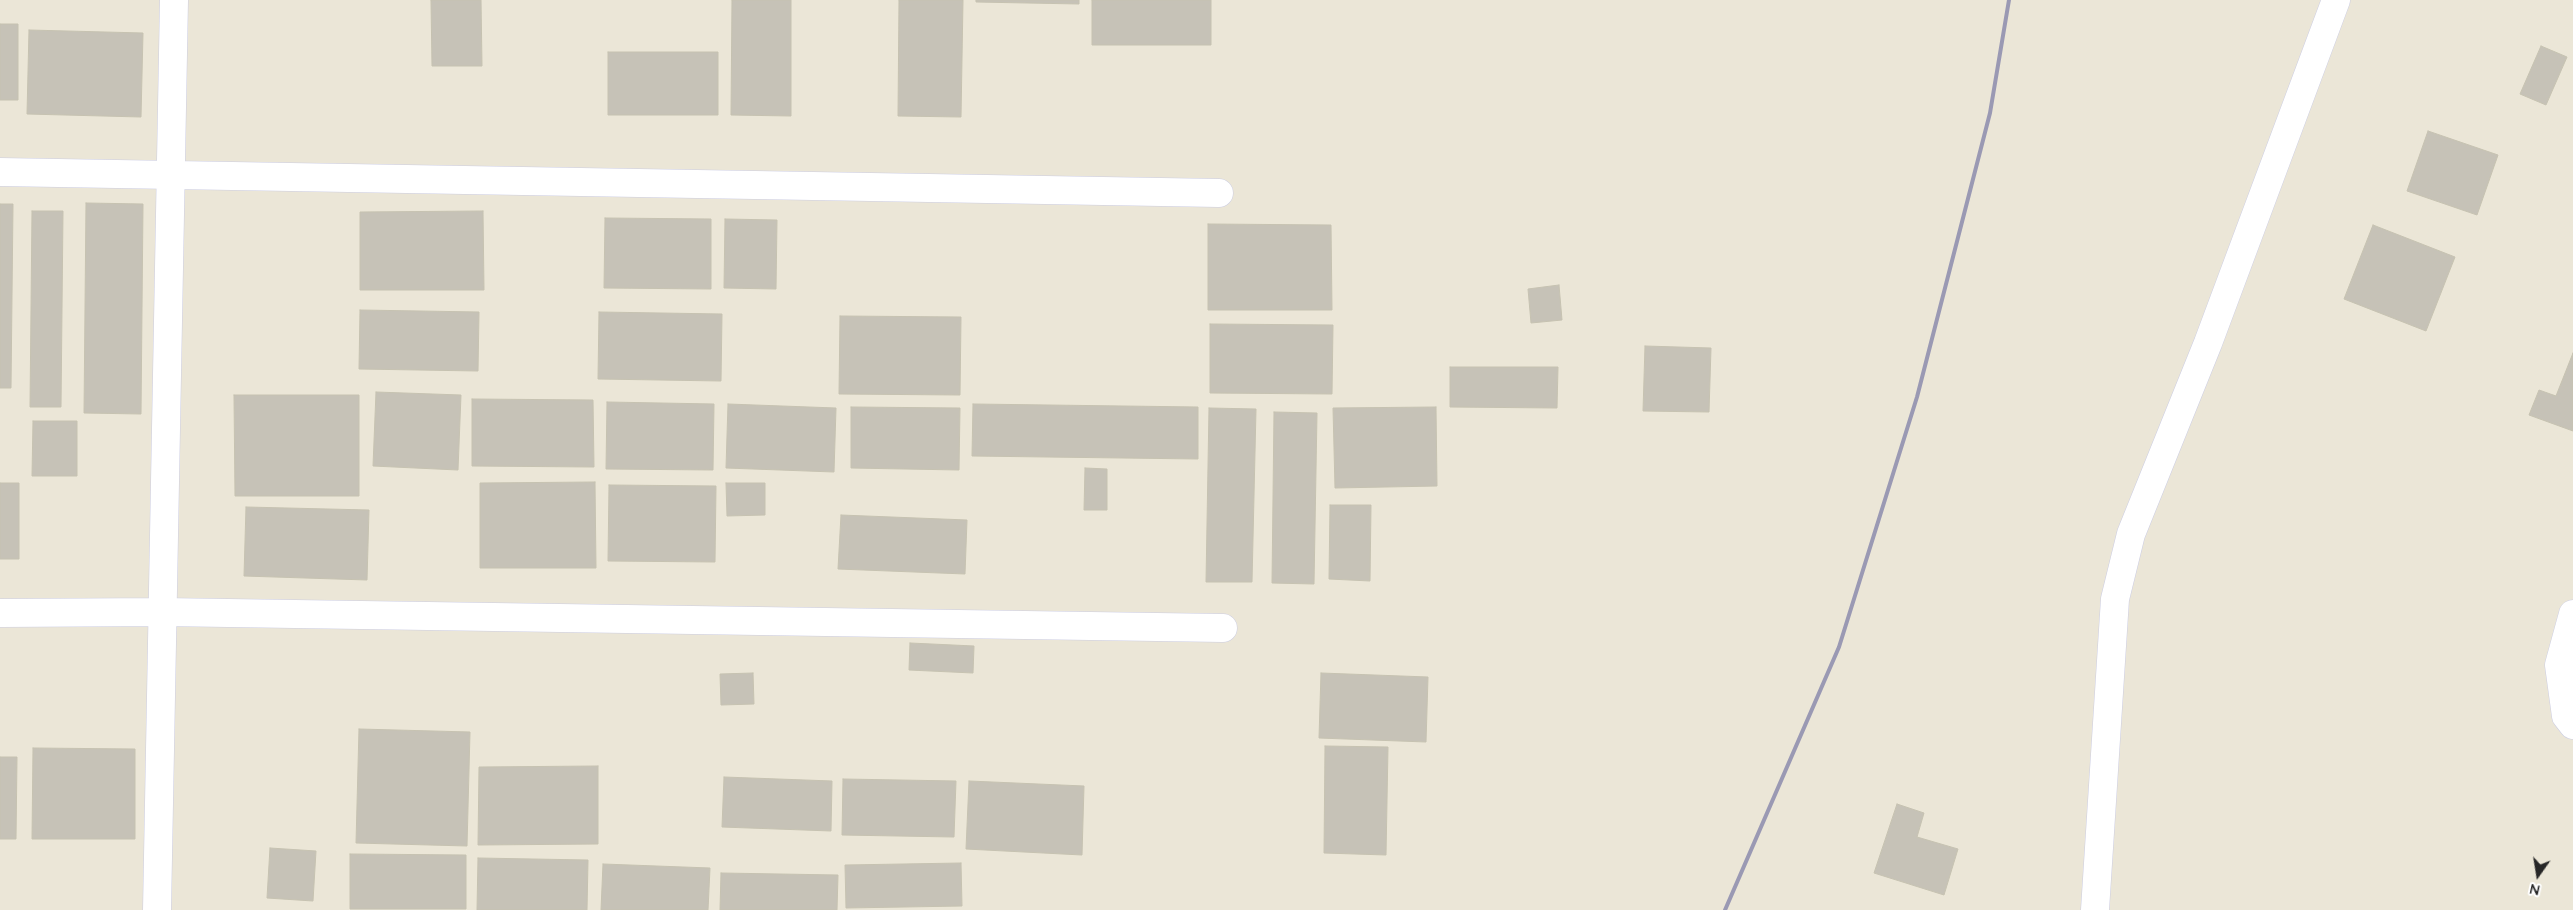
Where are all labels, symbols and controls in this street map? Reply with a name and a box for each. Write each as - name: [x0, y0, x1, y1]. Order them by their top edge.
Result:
- north arrow: [2513, 850, 2563, 900]
- text: N: [2528, 880, 2542, 900]

